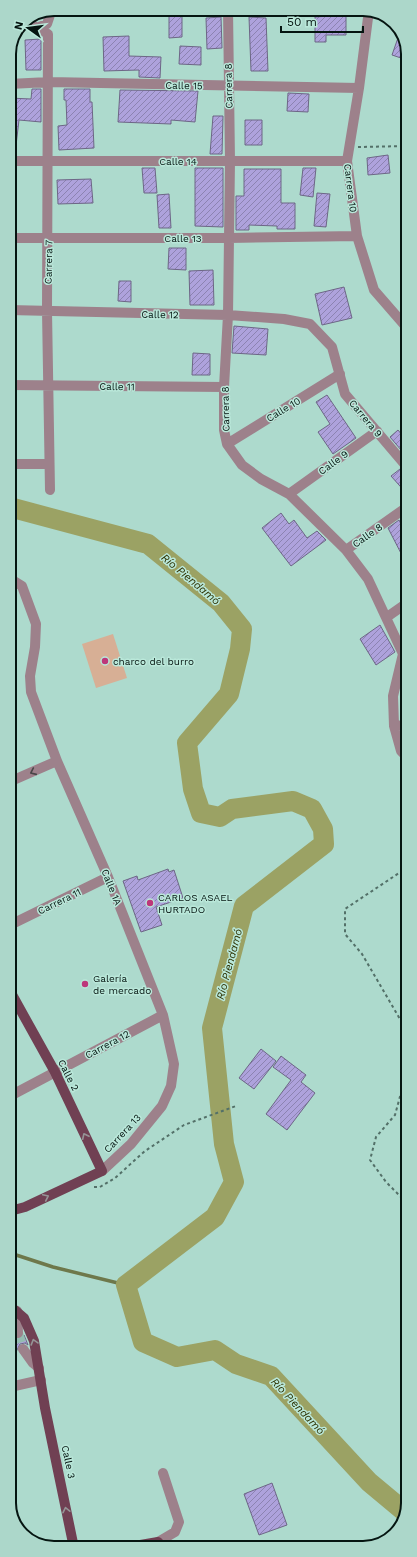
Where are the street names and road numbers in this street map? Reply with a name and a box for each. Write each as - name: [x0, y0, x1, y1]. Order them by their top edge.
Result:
- street label: Carrera 8: [223, 63, 234, 109]
- street label: Calle 15: [165, 80, 203, 91]
- street label: Calle 14: [159, 156, 197, 167]
- street label: Carrera 10: [342, 163, 359, 213]
- street label: Calle 13: [164, 233, 202, 244]
- street label: Carrera 7: [43, 239, 54, 284]
- street label: Calle 12: [141, 309, 179, 320]
- street label: Calle 11: [99, 381, 135, 392]
- street label: Carrera 8: [220, 386, 231, 432]
- street label: Calle 10: [264, 395, 302, 424]
- street label: Carrera 9: [347, 397, 384, 439]
- street label: Calle 9: [316, 448, 350, 477]
- street label: Calle 8: [350, 521, 384, 550]
- street label: Calle 1A: [99, 867, 124, 907]
- street label: Carrera 11: [36, 886, 83, 917]
- street label: Carrera 12: [83, 1028, 131, 1061]
- street label: Calle 2: [56, 1058, 81, 1093]
- street label: Carrera 13: [102, 1112, 143, 1155]
- street label: Calle 3: [60, 1445, 77, 1480]

